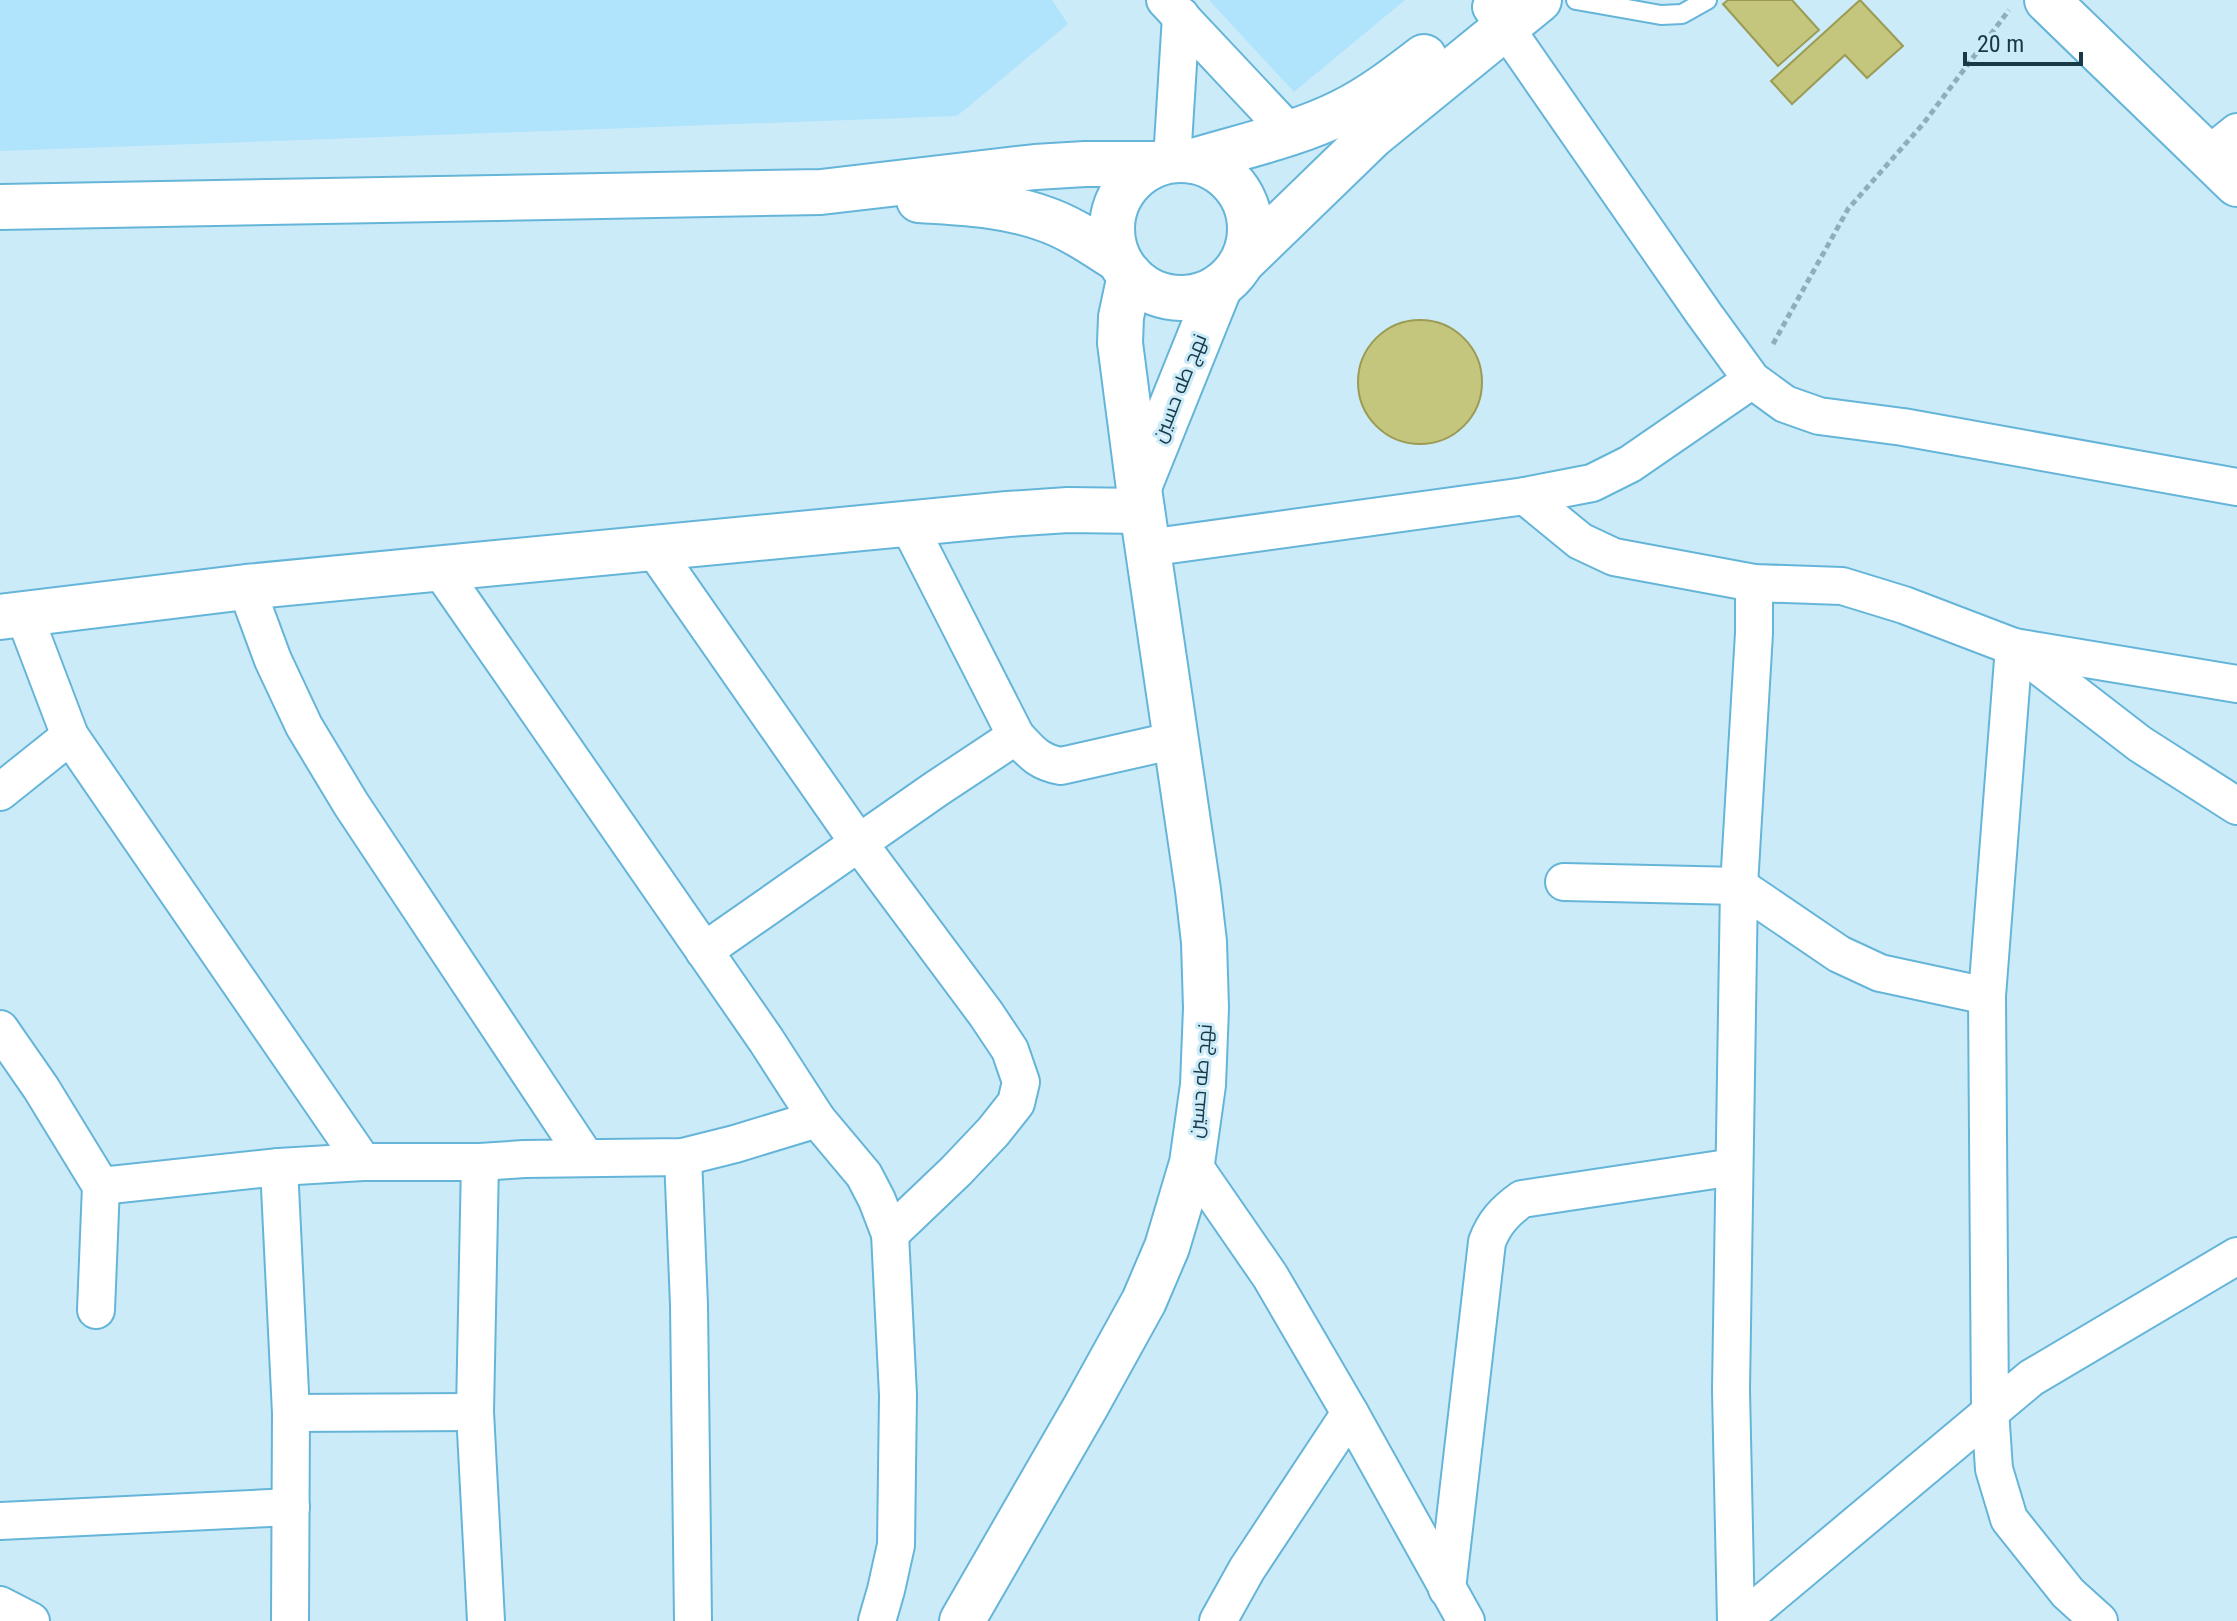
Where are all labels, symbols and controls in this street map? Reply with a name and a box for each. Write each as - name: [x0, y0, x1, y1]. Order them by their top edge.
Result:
- scale bar: [1965, 16, 2081, 66]
- text: 20 m: [1977, 30, 2024, 58]
- street label: نهج طه حسين: [1146, 330, 1213, 446]
- street label: نهج طه حسين: [1183, 1023, 1219, 1139]

